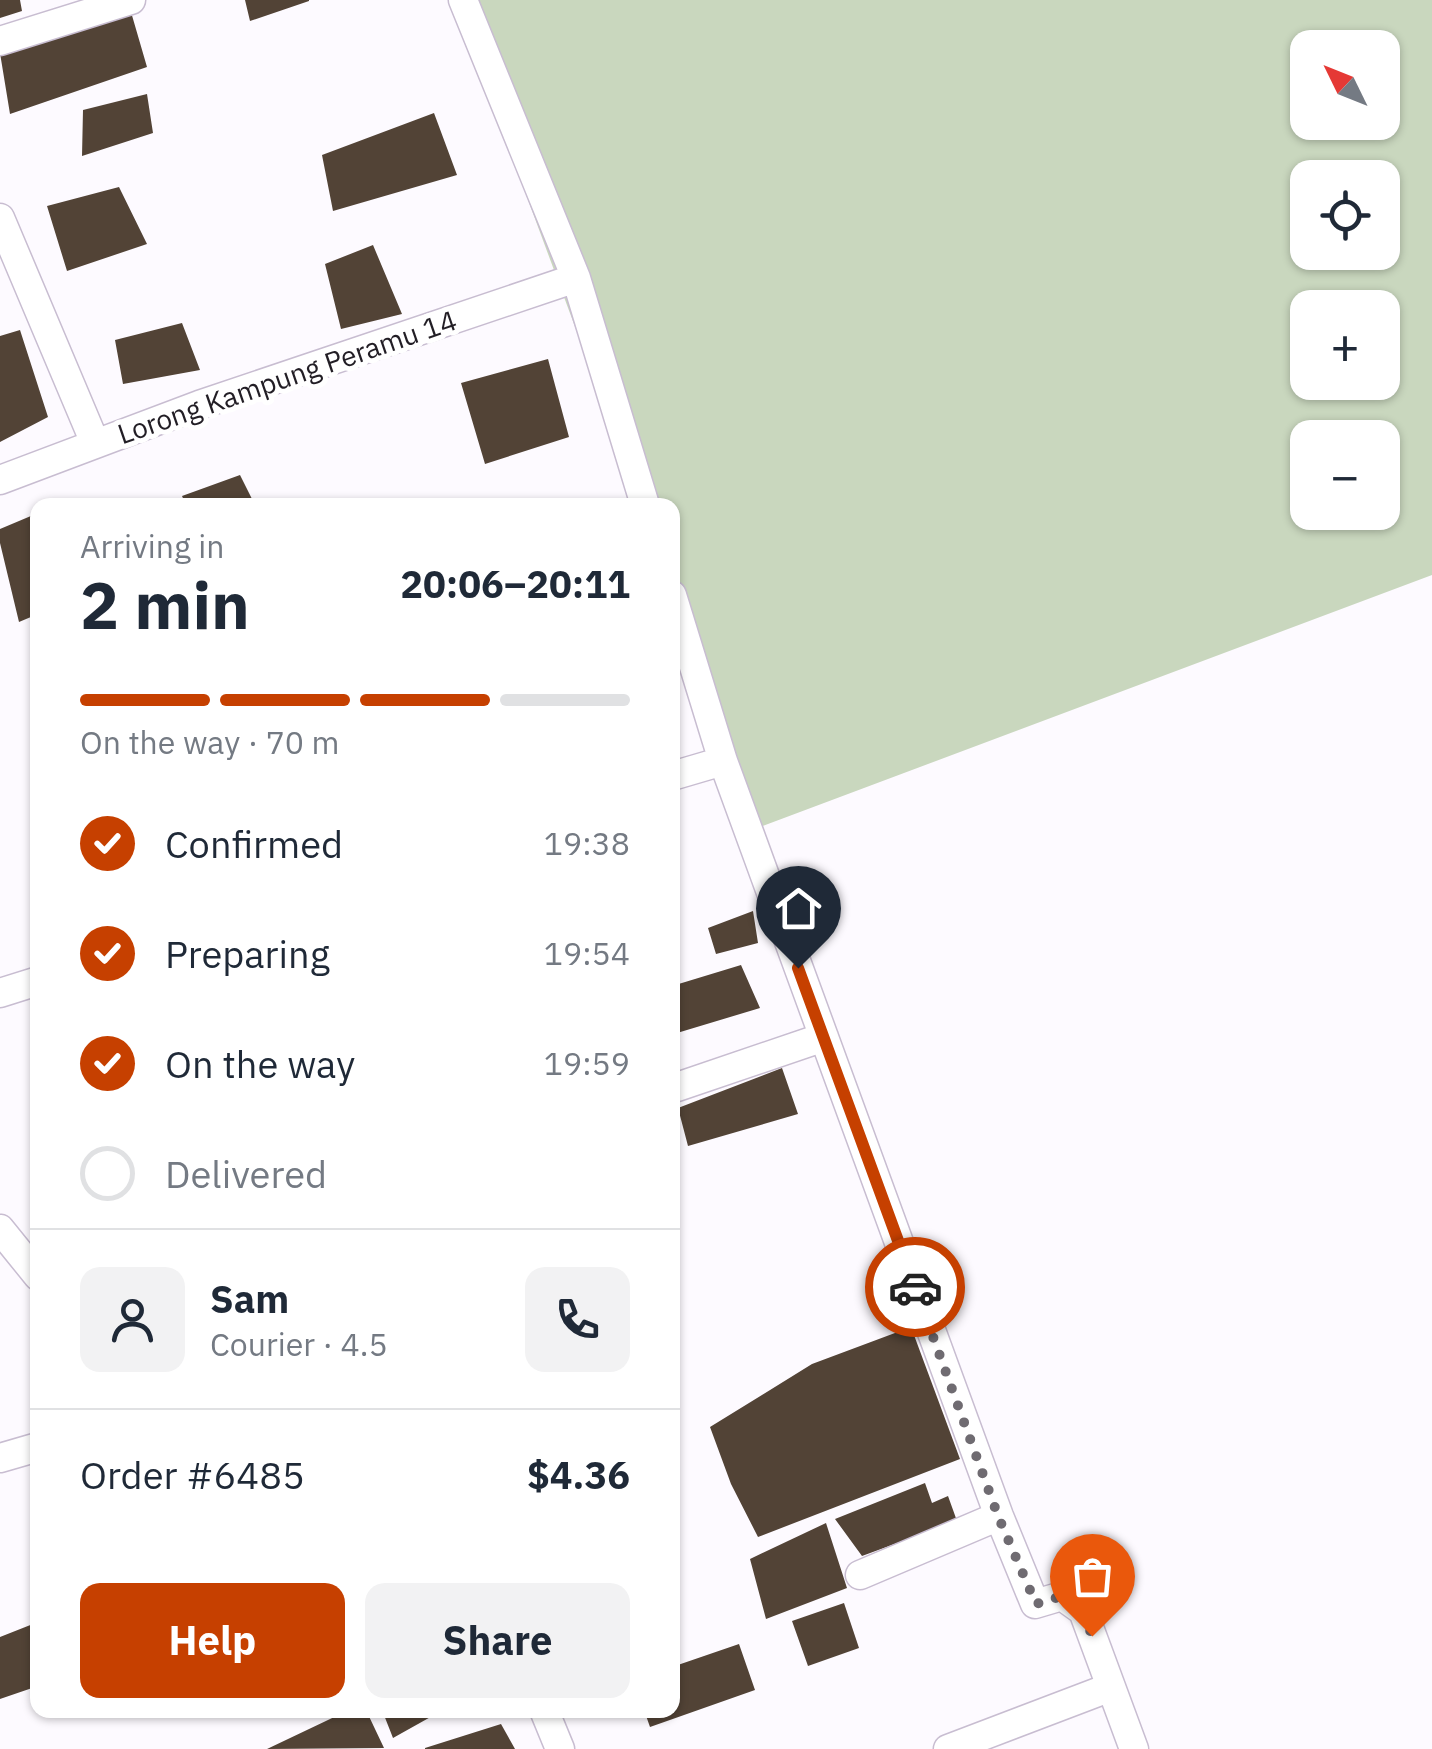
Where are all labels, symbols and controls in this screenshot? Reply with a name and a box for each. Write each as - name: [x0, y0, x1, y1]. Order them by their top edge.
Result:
- north arrow: [1290, 30, 1400, 140]
- map controls: [1290, 30, 1400, 530]
- button: locate: [1290, 160, 1400, 270]
- button: +: [1290, 290, 1400, 400]
- street label: Lorong Kampung Peramu 14: [112, 301, 461, 452]
- button: −: [1290, 420, 1400, 530]
- text: Arriving in: [80, 525, 225, 567]
- text: 20:06–20:11: [400, 559, 630, 608]
- text: 2 min: [80, 562, 250, 647]
- text: On the way · 70 m: [80, 721, 340, 763]
- icon: check: [80, 816, 135, 871]
- text: Confirmed: [165, 819, 343, 868]
- text: 19:38: [544, 822, 630, 864]
- pin: [756, 866, 841, 969]
- icon: home: [771, 881, 826, 936]
- icon: check: [80, 926, 135, 981]
- text: Preparing: [165, 929, 330, 978]
- text: 19:54: [544, 932, 630, 974]
- icon: check: [80, 1036, 135, 1091]
- text: On the way: [165, 1039, 355, 1088]
- text: 19:59: [544, 1042, 630, 1084]
- text: Delivered: [165, 1149, 327, 1198]
- courier: [865, 1237, 965, 1337]
- icon: car: [888, 1260, 943, 1315]
- button: person: [80, 1267, 185, 1372]
- button: phone: [525, 1267, 630, 1372]
- text: Sam: [210, 1274, 289, 1323]
- text: Courier · 4.5: [210, 1323, 388, 1365]
- text: Order #6485: [80, 1450, 305, 1499]
- text: $4.36: [527, 1450, 630, 1499]
- pin: [1050, 1534, 1135, 1637]
- icon: bag: [1065, 1549, 1120, 1604]
- button: Help: [80, 1583, 345, 1698]
- button: Share: [365, 1583, 630, 1698]

